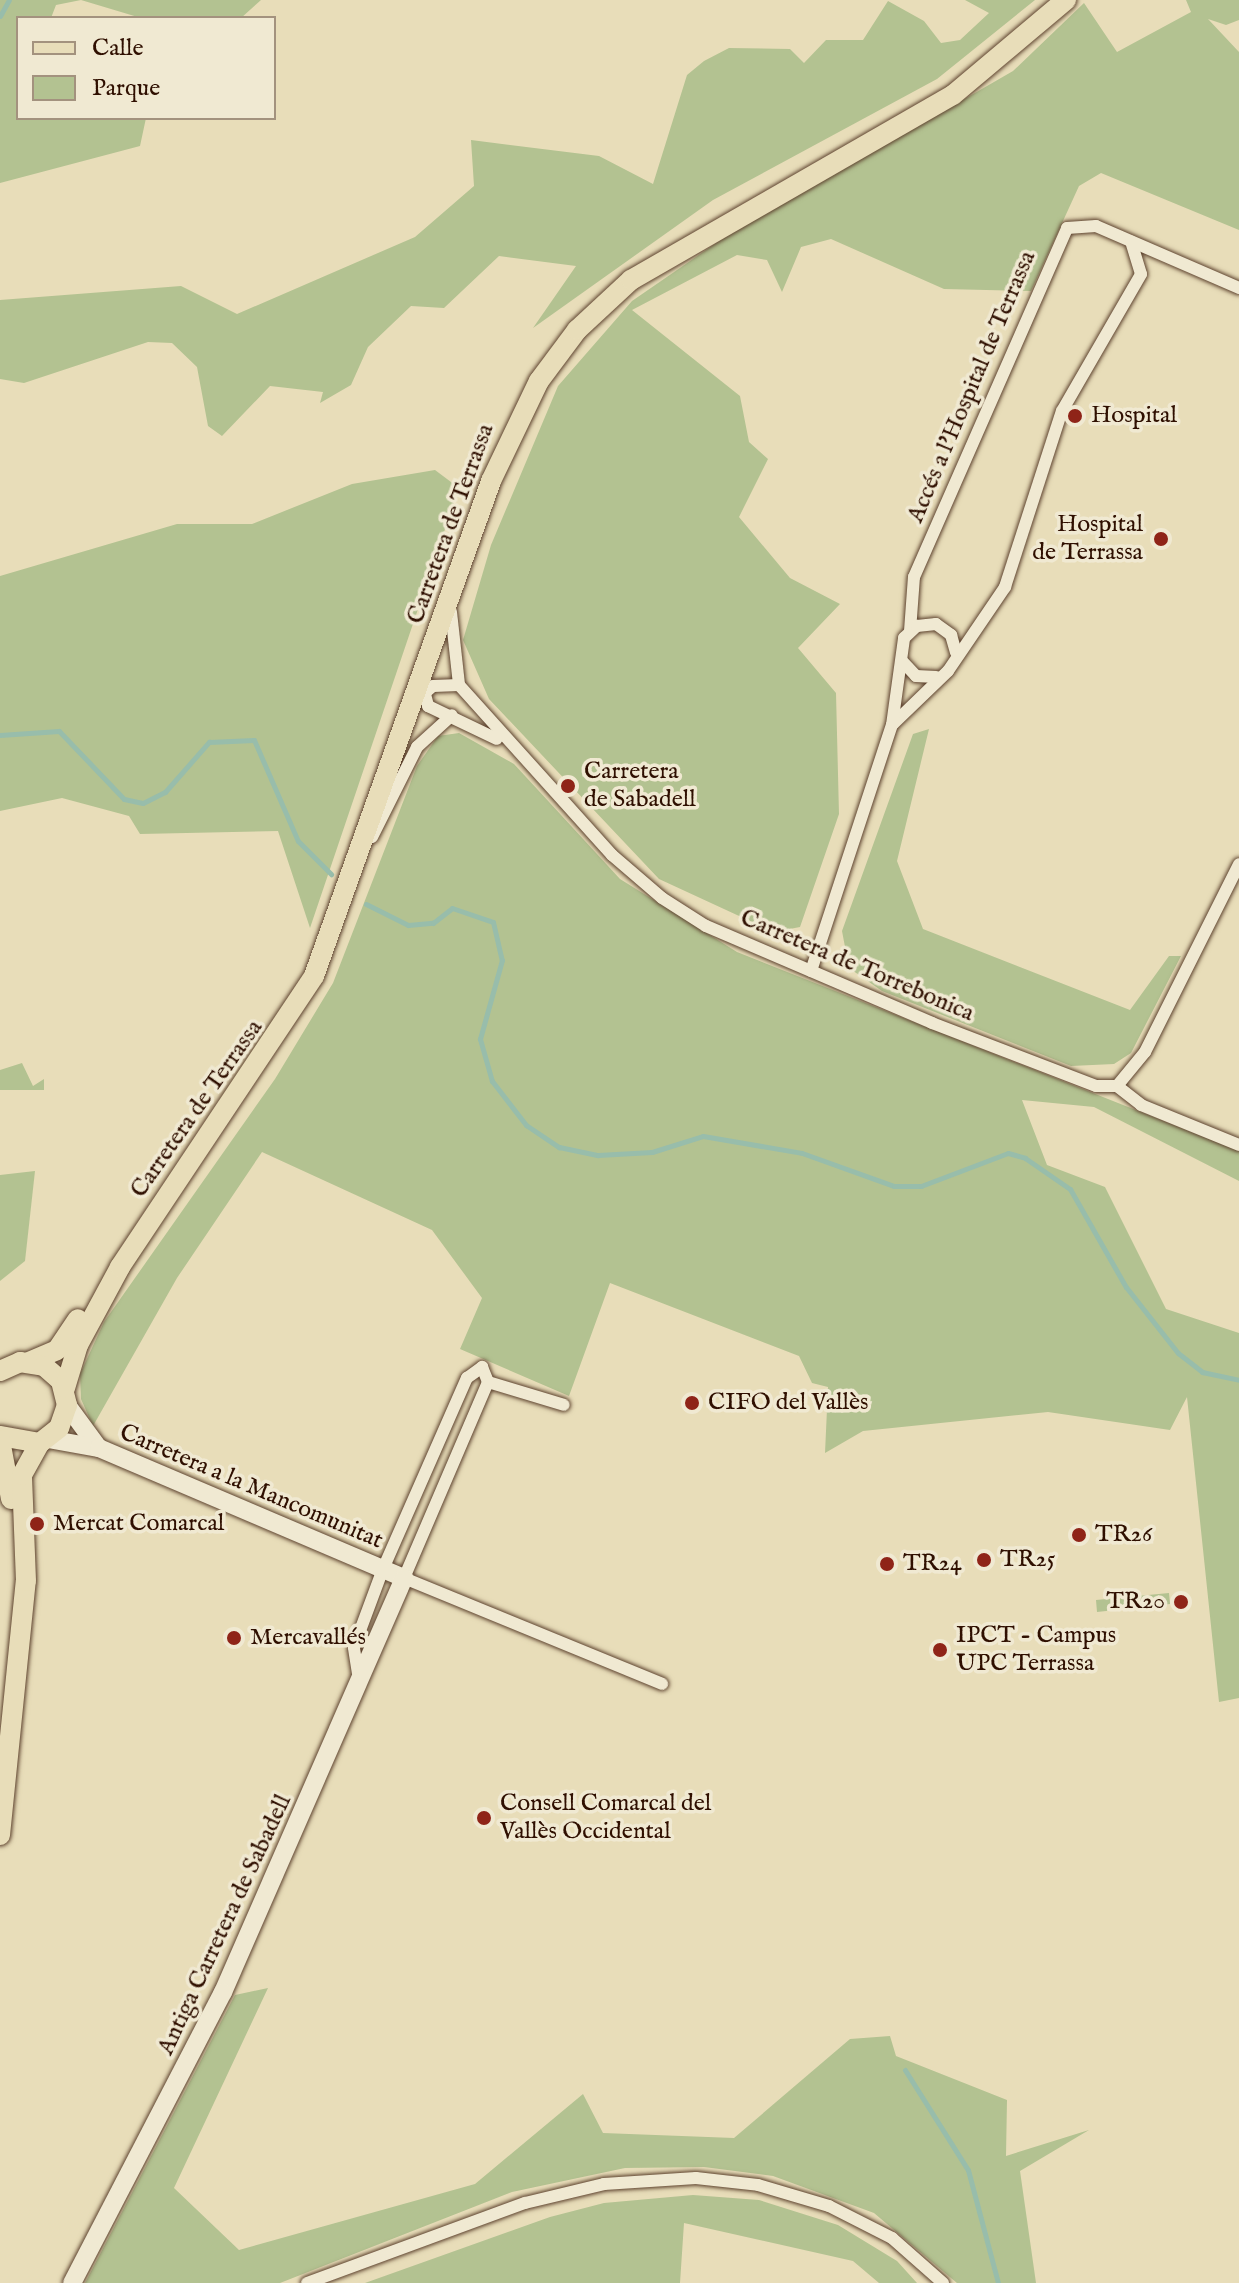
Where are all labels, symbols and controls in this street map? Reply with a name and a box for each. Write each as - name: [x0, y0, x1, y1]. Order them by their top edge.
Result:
- legend: [16, 16, 276, 120]
- text: Calle: [92, 33, 144, 64]
- text: Parque: [92, 73, 160, 104]
- street label: Accés a l'Hospital de Terrassa: [902, 247, 1042, 527]
- place label: Hospital: [1091, 402, 1177, 430]
- marker: Hospital: [1066, 407, 1084, 425]
- street label: Carretera de Terrassa: [401, 420, 501, 628]
- place label: Hospital de Terrassa: [1032, 511, 1143, 567]
- marker: Hospital de Terrassa: [1150, 528, 1172, 550]
- place label: Carretera de Sabadell: [584, 758, 696, 814]
- marker: Carretera de Sabadell: [559, 777, 577, 795]
- street label: Carretera de Torrebonica: [736, 904, 978, 1028]
- street label: Carretera de Terrassa: [125, 1015, 269, 1203]
- place label: CIFO del Vallès: [708, 1389, 868, 1417]
- marker: CIFO del Vallès: [683, 1394, 701, 1412]
- street label: Carretera a la Mancomunitat: [115, 1418, 387, 1556]
- place label: Mercat Comarcal: [53, 1510, 224, 1538]
- marker: Mercat Comarcal: [28, 1515, 46, 1533]
- place label: TR26: [1095, 1521, 1152, 1549]
- marker: TR26: [1070, 1526, 1088, 1544]
- place label: TR25: [1000, 1546, 1056, 1574]
- place label: TR24: [903, 1550, 962, 1578]
- marker: TR25: [975, 1551, 993, 1569]
- marker: TR24: [878, 1555, 896, 1573]
- place label: TR20: [1106, 1588, 1165, 1616]
- marker: TR20: [1172, 1593, 1190, 1611]
- place label: IPCT - Campus UPC Terrassa: [956, 1622, 1116, 1678]
- place label: Mercavallés: [250, 1624, 366, 1652]
- marker: Mercavallés: [225, 1629, 243, 1647]
- marker: IPCT - Campus UPC Terrassa: [931, 1641, 949, 1659]
- street label: Antiga Carretera de Sabadell: [152, 1790, 298, 2060]
- place label: Consell Comarcal del Vallès Occidental: [500, 1790, 711, 1846]
- marker: Consell Comarcal del Vallès Occidental: [475, 1809, 493, 1827]

